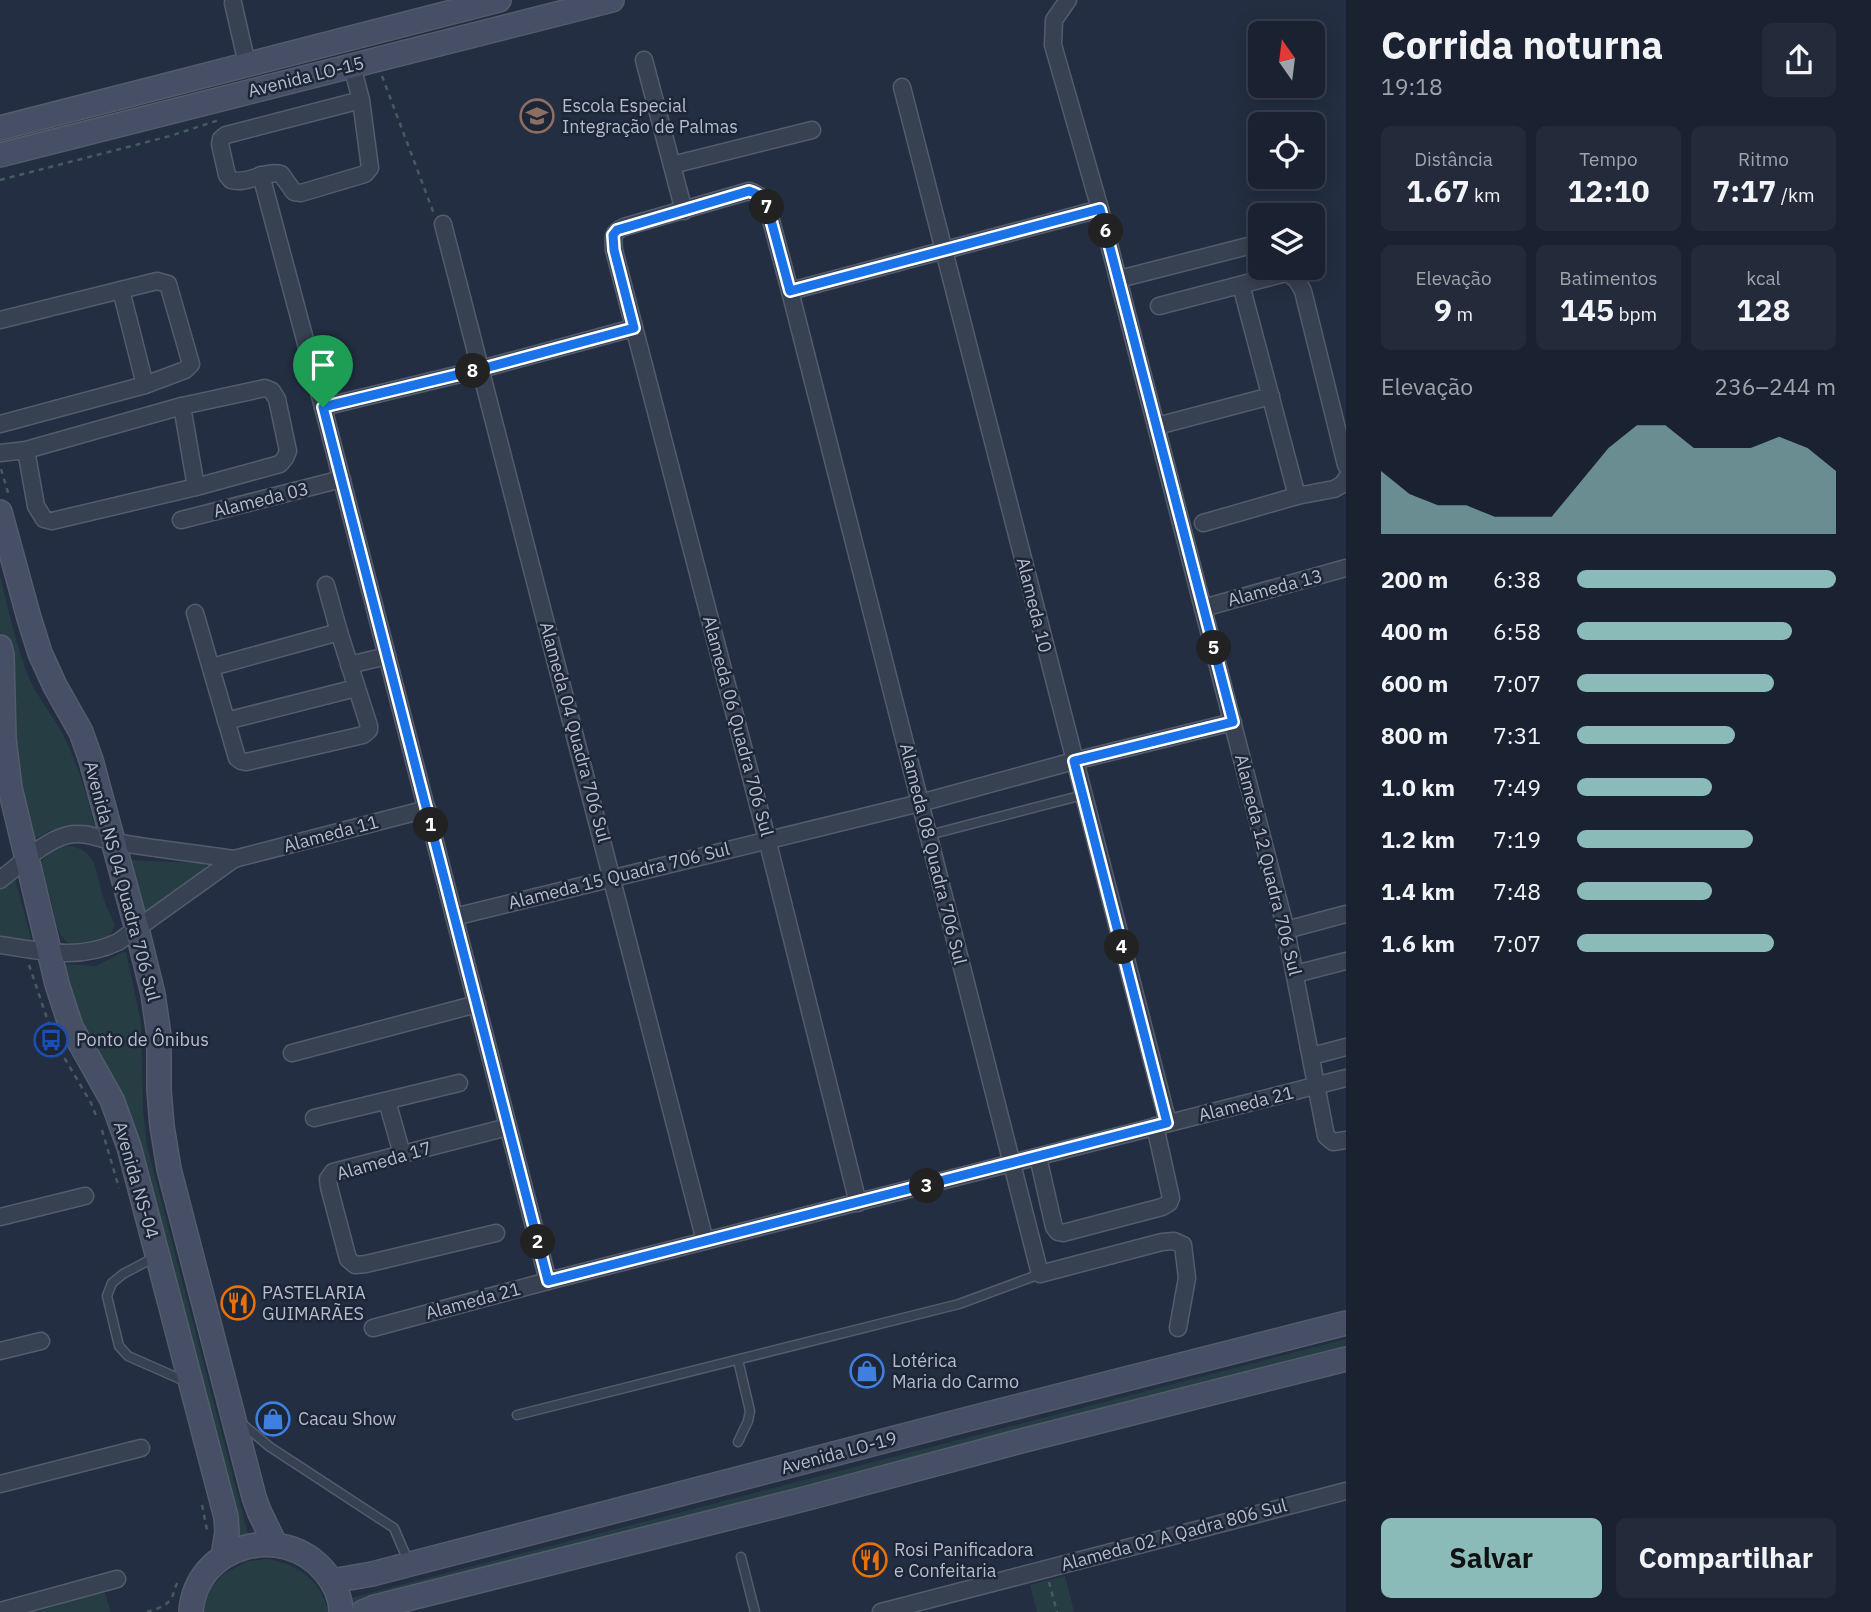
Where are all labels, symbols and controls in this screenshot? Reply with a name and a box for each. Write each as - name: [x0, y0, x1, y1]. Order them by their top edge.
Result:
- text: Corrida noturna: [1381, 20, 1663, 69]
- north arrow: [1248, 21, 1325, 98]
- map controls: [1248, 21, 1325, 280]
- button: share: [1762, 23, 1836, 97]
- street label: Avenida LO-15: [245, 51, 366, 102]
- text: 19:18: [1381, 71, 1443, 101]
- place label: Escola Especial Integração de Palmas: [562, 94, 738, 138]
- school or university icon: Escola Especial Integração de Palmas: [518, 97, 556, 135]
- button: locate: [1248, 112, 1325, 189]
- text: Distância: [1414, 147, 1493, 171]
- text: Tempo: [1579, 147, 1638, 171]
- text: Ritmo: [1738, 147, 1789, 171]
- text: 1.67: [1406, 171, 1470, 210]
- text: 12:10: [1568, 171, 1649, 210]
- text: 7:17: [1712, 171, 1776, 210]
- text: km: [1470, 183, 1501, 207]
- text: /km: [1776, 183, 1815, 207]
- pin: 7: [750, 190, 784, 224]
- text: 7: [761, 194, 772, 218]
- button: layers: [1248, 203, 1325, 280]
- pin: 6: [1088, 214, 1124, 248]
- text: 6: [1100, 218, 1111, 242]
- text: Elevação: [1415, 266, 1492, 290]
- text: Batimentos: [1559, 266, 1658, 290]
- text: kcal: [1746, 266, 1781, 290]
- text: 9: [1434, 290, 1452, 329]
- text: 145: [1560, 290, 1614, 329]
- text: 128: [1737, 290, 1791, 329]
- text: m: [1452, 302, 1473, 326]
- text: bpm: [1614, 302, 1657, 326]
- pin: [293, 335, 353, 407]
- icon: arrive: [304, 346, 342, 384]
- pin: 8: [456, 354, 490, 388]
- text: 8: [467, 358, 478, 382]
- text: Elevação: [1381, 371, 1473, 401]
- text: 236–244 m: [1714, 371, 1836, 401]
- street label: Alameda 03: [211, 477, 311, 522]
- street label: Alameda 10: [1012, 555, 1057, 655]
- street label: Alameda 13: [1225, 564, 1325, 611]
- text: 200 m: [1381, 564, 1448, 594]
- text: 6:38: [1493, 564, 1541, 594]
- street label: Alameda 06 Quadra 706 Sul: [698, 613, 779, 839]
- text: 400 m: [1381, 616, 1448, 646]
- text: 6:58: [1493, 616, 1541, 646]
- street label: Alameda 04 Quadra 706 Sul: [535, 619, 616, 845]
- pin: 5: [1196, 630, 1232, 666]
- text: 5: [1208, 635, 1219, 659]
- text: 600 m: [1381, 668, 1448, 698]
- text: 7:07: [1493, 668, 1541, 698]
- text: 800 m: [1381, 720, 1448, 750]
- text: 7:31: [1493, 720, 1541, 750]
- street label: Alameda 08 Quadra 706 Sul: [895, 741, 972, 967]
- street label: Alameda 12 Quadra 706 Sul: [1230, 752, 1307, 978]
- street label: Avenida NS 04 Quadra 706 Sul: [79, 758, 166, 1004]
- text: 1.0 km: [1381, 772, 1455, 802]
- text: 7:49: [1493, 772, 1541, 802]
- pin: 1: [414, 808, 448, 842]
- street label: Alameda 11: [281, 810, 381, 857]
- text: 1: [425, 812, 436, 836]
- text: 1.2 km: [1381, 824, 1455, 854]
- text: 7:19: [1493, 824, 1541, 854]
- street label: Alameda 15 Quadra 706 Sul: [506, 837, 732, 914]
- text: 1.4 km: [1381, 876, 1455, 906]
- text: 7:48: [1493, 876, 1541, 906]
- text: 1.6 km: [1381, 928, 1455, 958]
- text: 7:07: [1493, 928, 1541, 958]
- pin: 4: [1104, 930, 1140, 964]
- text: 4: [1116, 934, 1127, 958]
- bus stop icon: Ponto de Ônibus: [32, 1021, 70, 1059]
- place label: Ponto de Ônibus: [76, 1028, 209, 1051]
- street label: Alameda 21: [1196, 1081, 1296, 1126]
- street label: Avenida NS-04: [109, 1119, 164, 1241]
- street label: Alameda 17: [334, 1136, 434, 1185]
- pin: 3: [909, 1168, 944, 1204]
- text: 3: [921, 1173, 932, 1197]
- pin: 2: [520, 1224, 556, 1260]
- text: 2: [532, 1229, 543, 1253]
- street label: Alameda 21: [423, 1277, 523, 1324]
- place label: PASTELARIA GUIMARÃES: [262, 1281, 366, 1325]
- restaurant icon: PASTELARIA GUIMARÃES: [219, 1284, 257, 1322]
- place label: Lotérica Maria do Carmo: [892, 1349, 1019, 1393]
- shop icon: Lotérica Maria do Carmo: [848, 1352, 886, 1390]
- shop icon: Cacau Show: [254, 1400, 292, 1438]
- place label: Cacau Show: [298, 1407, 397, 1430]
- street label: Avenida LO-19: [778, 1426, 899, 1479]
- street label: Alameda 02 A Qadra 806 Sul: [1058, 1493, 1289, 1576]
- button: Salvar: [1381, 1518, 1602, 1598]
- button: Compartilhar: [1616, 1518, 1836, 1598]
- place label: Rosi Panificadora e Confeitaria: [894, 1538, 1034, 1582]
- restaurant icon: Rosi Panificadora e Confeitaria: [851, 1541, 889, 1579]

